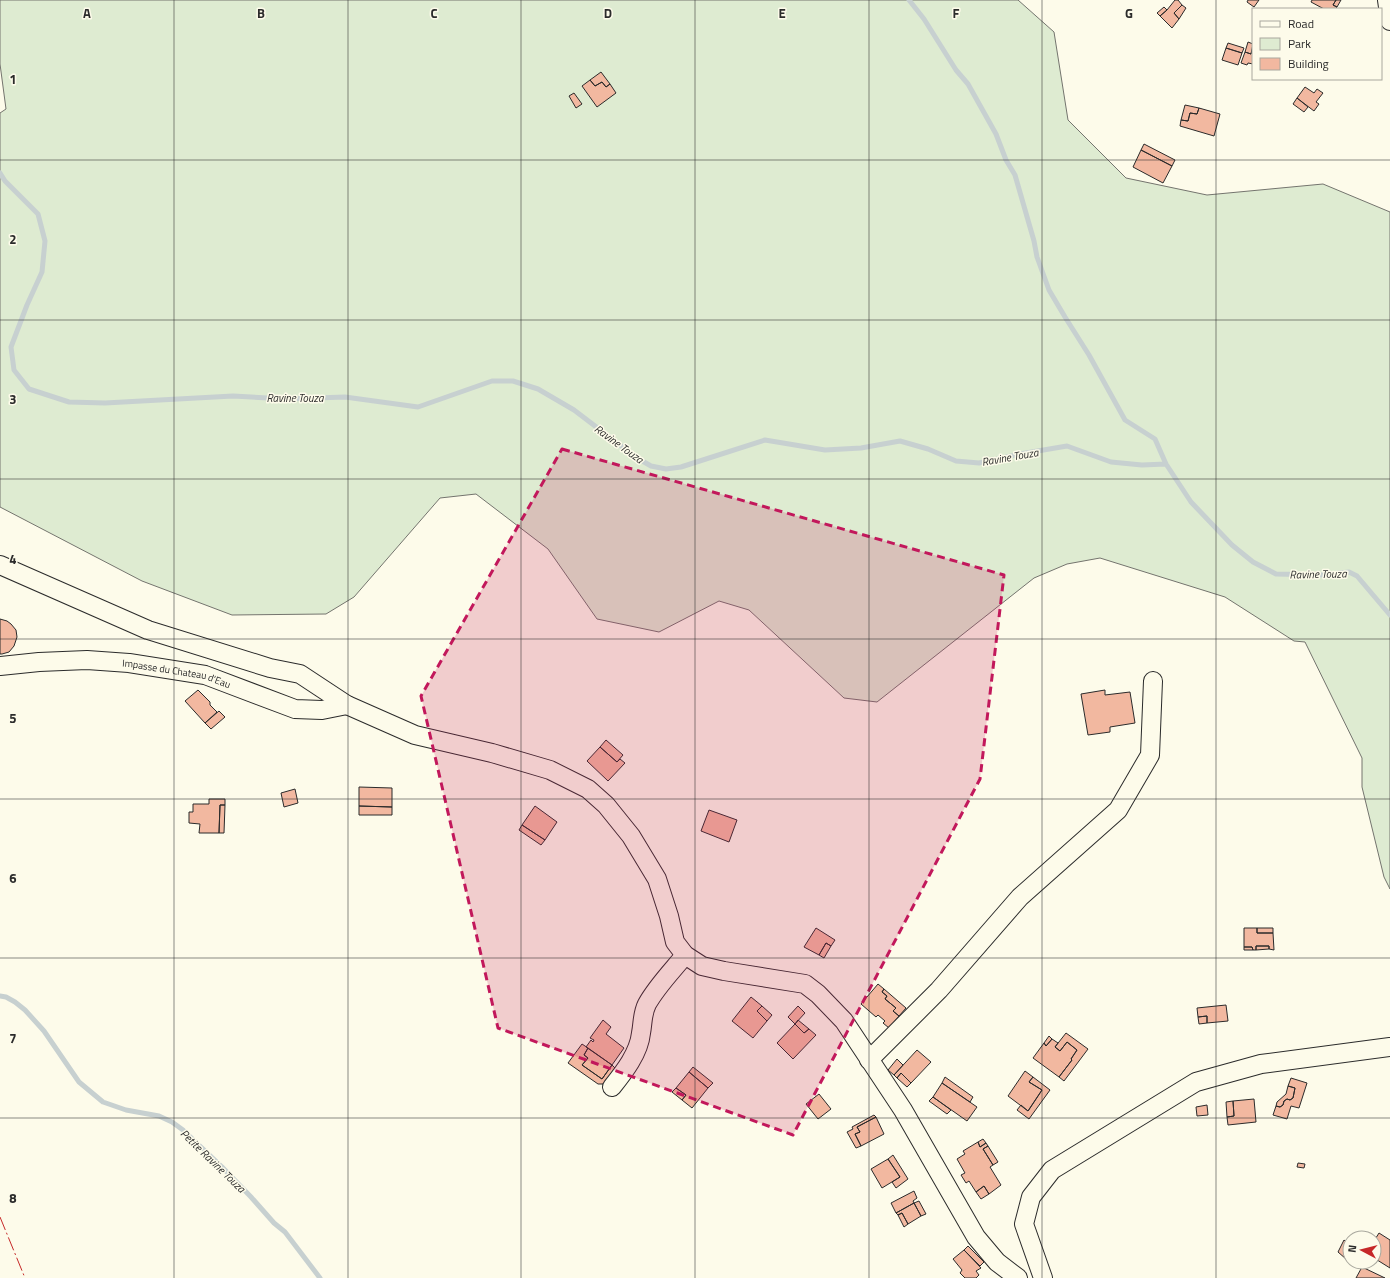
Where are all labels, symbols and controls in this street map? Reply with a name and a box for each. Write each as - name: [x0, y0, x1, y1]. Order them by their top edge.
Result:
- text: A: [83, 3, 91, 23]
- text: B: [257, 3, 265, 23]
- text: C: [430, 3, 438, 23]
- text: D: [604, 3, 612, 23]
- text: E: [778, 3, 786, 23]
- text: F: [953, 3, 960, 23]
- text: G: [1125, 3, 1133, 23]
- legend: [1252, 8, 1382, 80]
- text: Road: [1288, 14, 1314, 33]
- text: Park: [1288, 34, 1311, 53]
- text: Building: [1288, 54, 1329, 73]
- text: 1: [9, 69, 17, 89]
- text: 2: [9, 229, 17, 249]
- text: 3: [9, 389, 17, 409]
- water label: Ravine Touza: [266, 390, 324, 406]
- water label: Ravine Touza: [591, 421, 647, 468]
- water label: Ravine Touza: [980, 444, 1040, 470]
- text: 4: [9, 549, 17, 569]
- water label: Ravine Touza: [1289, 565, 1347, 582]
- street label: Impasse du Chateau d'Eau: [122, 656, 233, 692]
- text: 5: [9, 708, 17, 728]
- text: 6: [9, 868, 17, 888]
- text: 7: [9, 1028, 17, 1048]
- water label: Petite Ravine Touza: [177, 1126, 249, 1197]
- text: 8: [9, 1188, 17, 1208]
- north arrow: [1342, 1230, 1382, 1270]
- text: N: [1344, 1244, 1360, 1254]

